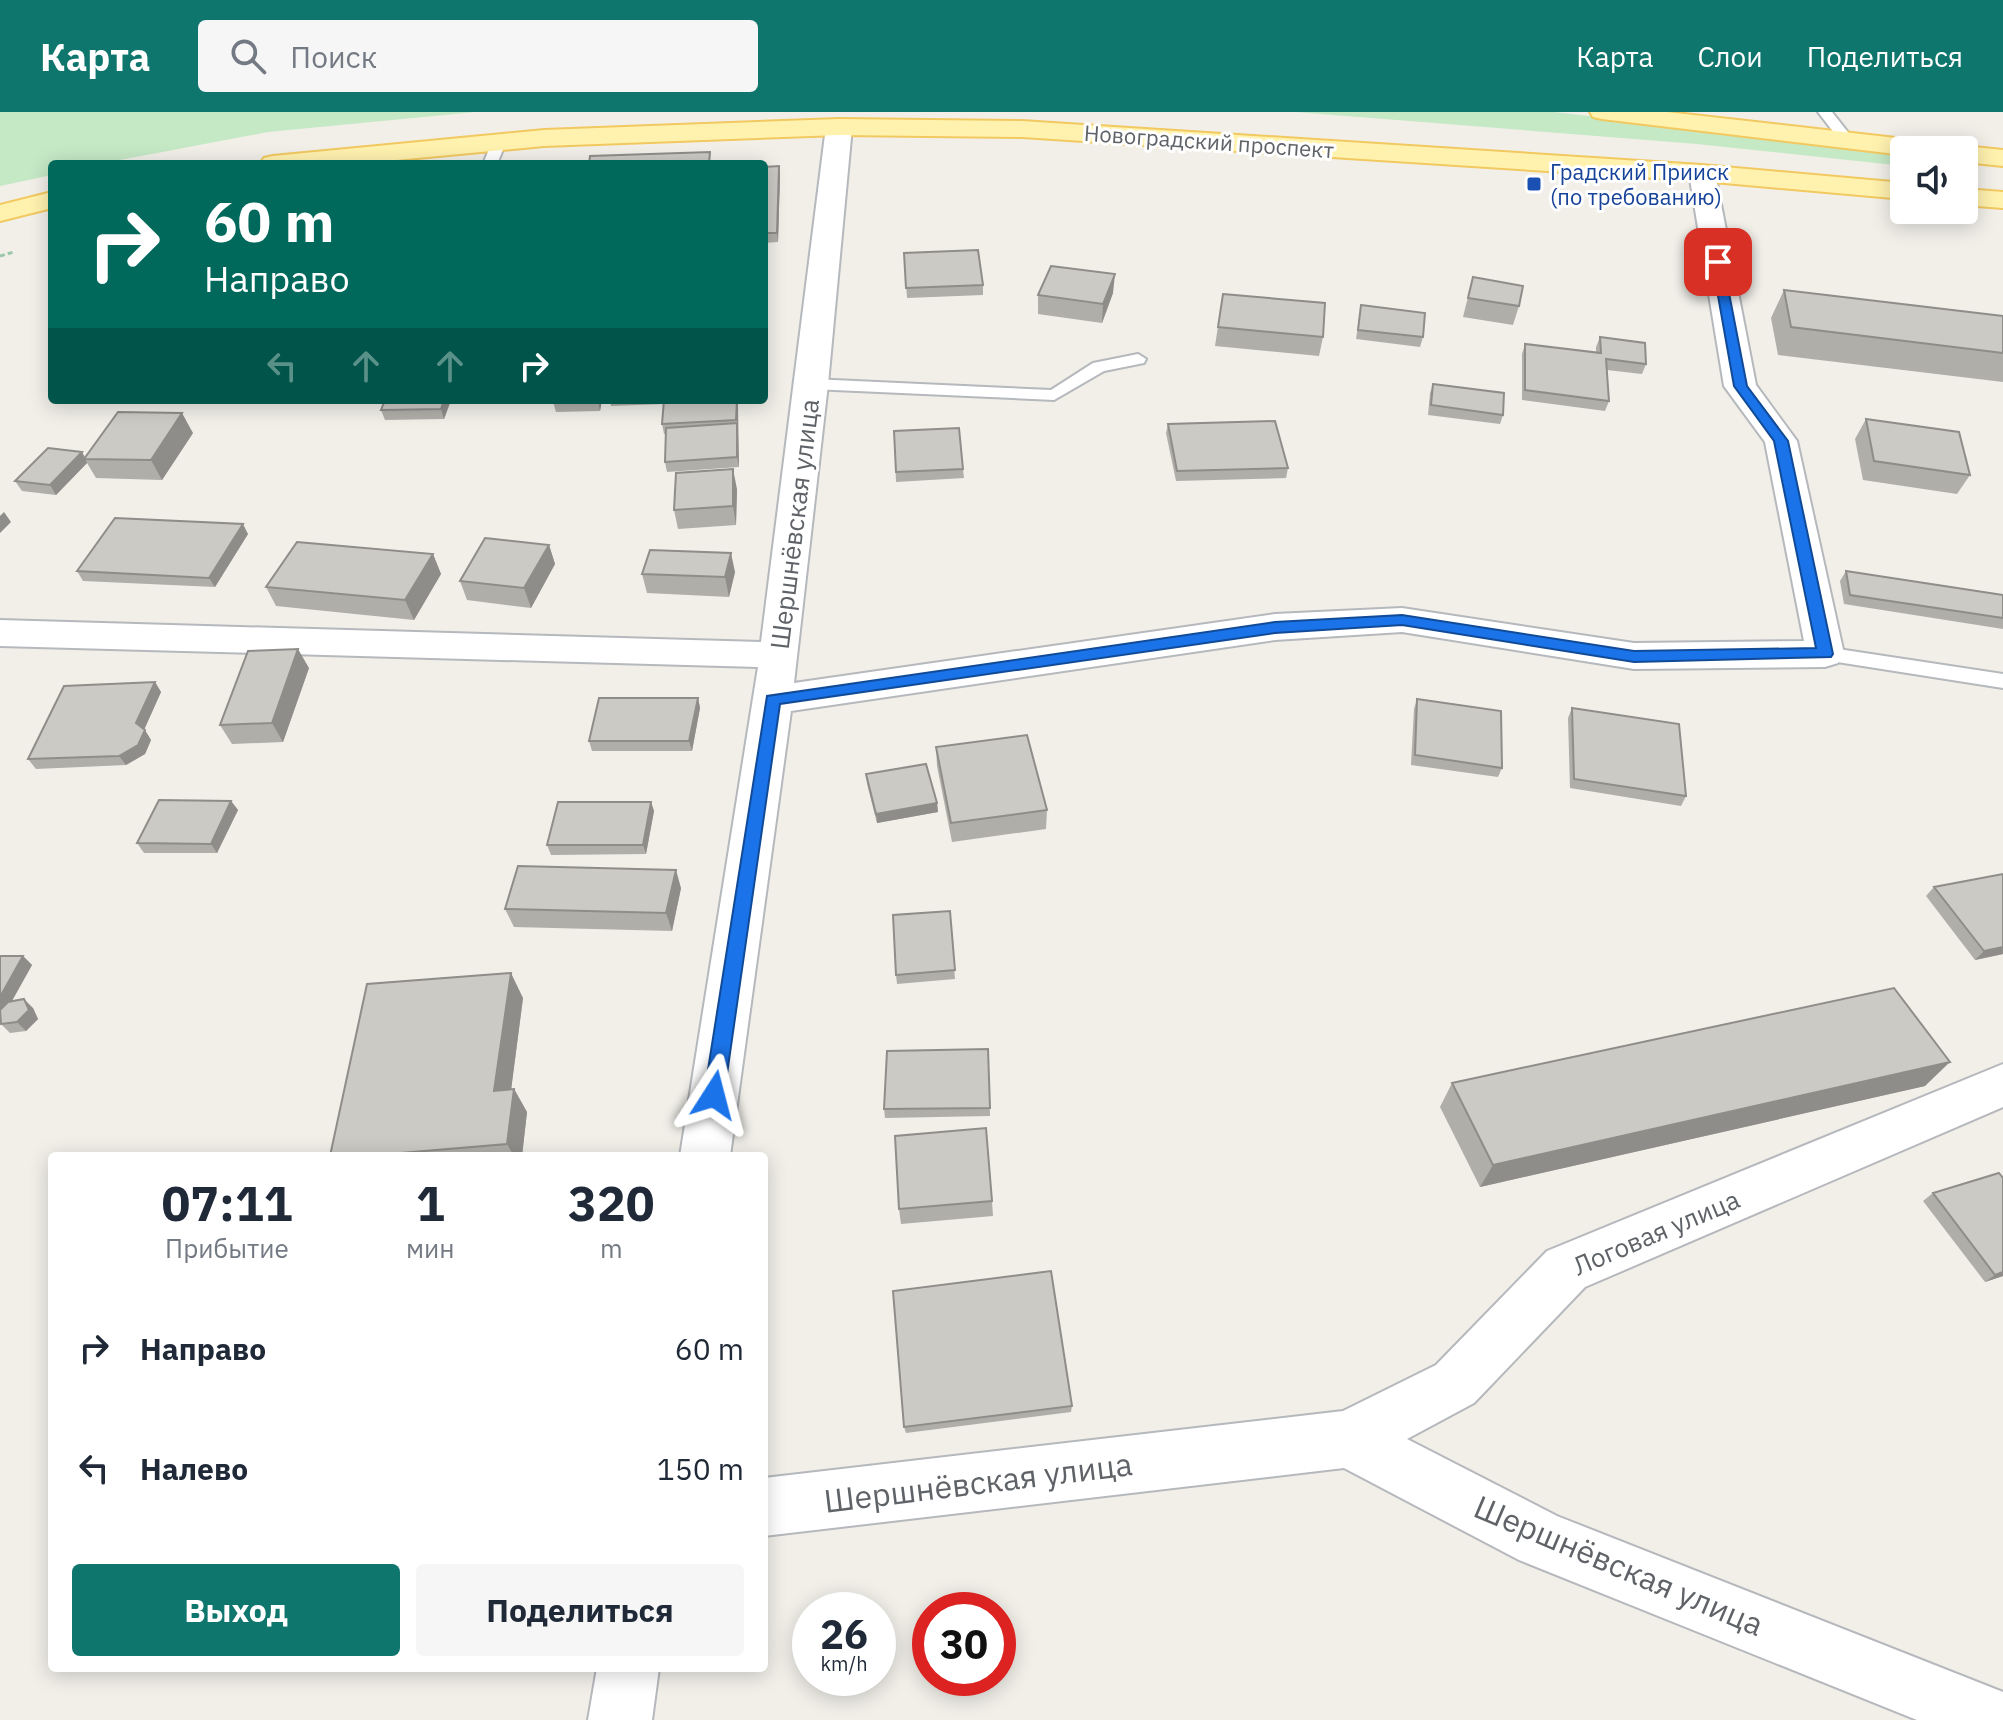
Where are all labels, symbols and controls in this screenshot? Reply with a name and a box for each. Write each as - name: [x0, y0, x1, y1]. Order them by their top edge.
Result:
- search box: [198, 20, 758, 92]
- text: Карта: [40, 32, 150, 81]
- icon: search: [226, 34, 270, 78]
- text: Поиск: [290, 37, 377, 76]
- text: Карта: [1576, 38, 1653, 75]
- text: Слои: [1697, 38, 1763, 75]
- text: Поделиться: [1807, 38, 1963, 75]
- street label: Новоградский проспект: [1083, 118, 1335, 164]
- map controls: [1890, 136, 1978, 224]
- button: sound: [1890, 136, 1978, 224]
- place label: Градский Прииск (по требованию): [1550, 157, 1729, 211]
- marker: Градский Прииск (по требованию): [1525, 175, 1543, 193]
- text: 60 m: [204, 185, 334, 257]
- icon: right: [72, 192, 176, 296]
- pin: [1684, 228, 1752, 296]
- icon: arrive: [1696, 240, 1740, 284]
- text: Направо: [204, 255, 350, 302]
- icon: left: [260, 344, 304, 388]
- icon: ahead: [344, 344, 388, 388]
- icon: ahead: [428, 344, 472, 388]
- icon: right: [512, 344, 556, 388]
- street label: Шершнёвская улица: [762, 397, 826, 651]
- position arrow: [672, 1053, 756, 1137]
- text: 07:11: [161, 1172, 293, 1234]
- text: 1: [416, 1172, 445, 1234]
- text: 320: [568, 1172, 655, 1234]
- street label: Логовая улица: [1567, 1182, 1745, 1282]
- text: Прибытие: [165, 1231, 289, 1265]
- text: мин: [406, 1231, 455, 1265]
- text: m: [600, 1231, 623, 1265]
- icon: right: [72, 1326, 116, 1370]
- text: Направо: [140, 1329, 266, 1368]
- text: 60 m: [675, 1329, 744, 1368]
- street label: Шершнёвская улица: [821, 1442, 1135, 1522]
- icon: left: [72, 1446, 116, 1490]
- text: Налево: [140, 1449, 248, 1488]
- text: 150 m: [657, 1449, 744, 1488]
- street label: Шершнёвская улица: [1468, 1485, 1770, 1645]
- button: Выход: [72, 1564, 400, 1656]
- button: Поделиться: [416, 1564, 744, 1656]
- speed limit sign: 30: [912, 1592, 1016, 1696]
- text: 26: [820, 1608, 868, 1660]
- text: km/h: [820, 1650, 868, 1677]

